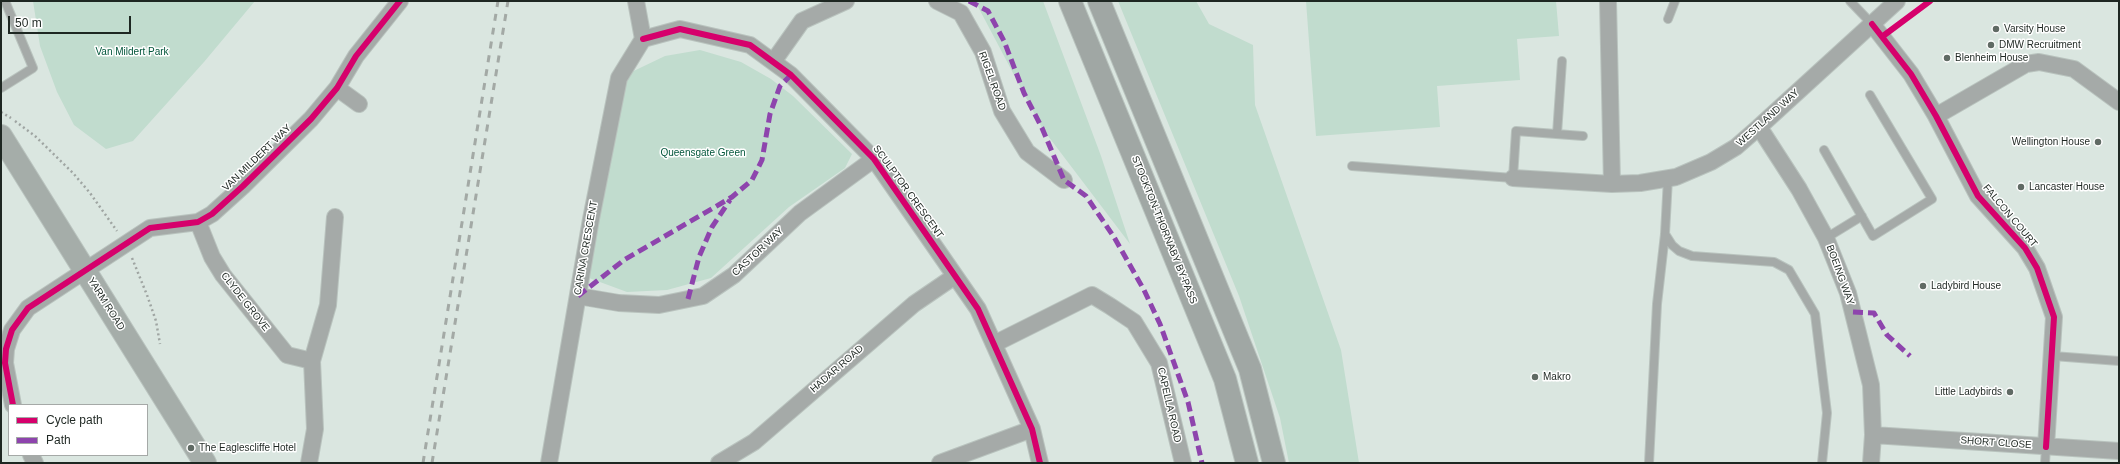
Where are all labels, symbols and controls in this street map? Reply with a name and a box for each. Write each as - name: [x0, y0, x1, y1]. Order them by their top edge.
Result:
- scale bar: [10, 8, 133, 34]
- text: 50 m: [15, 16, 42, 30]
- place label: Varsity House: [2004, 23, 2066, 35]
- marker: Varsity House: [1991, 24, 2001, 34]
- place label: DMW Recruitment: [1999, 39, 2081, 51]
- marker: DMW Recruitment: [1986, 40, 1996, 50]
- park label: Van Mildert Park: [95, 46, 169, 58]
- street label: RIGEL ROAD: [976, 50, 1008, 112]
- place label: Blenheim House: [1955, 52, 2028, 64]
- marker: Blenheim House: [1942, 53, 1952, 63]
- street label: WESTLAND WAY: [1734, 87, 1802, 149]
- street label: VAN MILDERT WAY: [220, 122, 294, 194]
- place label: Wellington House: [2012, 136, 2090, 148]
- marker: Wellington House: [2093, 137, 2103, 147]
- street label: SCULPTOR CRESCENT: [870, 143, 946, 241]
- park label: Queensgate Green: [660, 147, 746, 159]
- street label: STOCKTON-THORNABY BY-PASS: [1129, 154, 1199, 306]
- place label: Lancaster House: [2029, 181, 2105, 193]
- street label: FALCON COURT: [1980, 182, 2040, 250]
- marker: Lancaster House: [2016, 182, 2026, 192]
- street label: CARINA CRESCENT: [572, 200, 600, 296]
- street label: CASTOR WAY: [730, 225, 786, 279]
- street label: BOEING WAY: [1824, 243, 1856, 307]
- street label: CLYDE GROVE: [218, 270, 272, 334]
- street label: YARM ROAD: [85, 275, 127, 333]
- place label: Ladybird House: [1931, 280, 2001, 292]
- marker: Ladybird House: [1918, 281, 1928, 291]
- street label: HADAR ROAD: [808, 343, 866, 395]
- street label: CAPELLA ROAD: [1155, 366, 1183, 444]
- place label: Makro: [1543, 371, 1571, 383]
- marker: Makro: [1530, 372, 1540, 382]
- place label: Little Ladybirds: [1935, 386, 2002, 398]
- marker: Little Ladybirds: [2005, 387, 2015, 397]
- legend: [8, 404, 148, 456]
- text: Cycle path: [46, 413, 103, 427]
- text: Path: [46, 433, 71, 447]
- street label: SHORT CLOSE: [1960, 435, 2032, 451]
- place label: The Eaglescliffe Hotel: [199, 442, 296, 454]
- marker: The Eaglescliffe Hotel: [186, 443, 196, 453]

